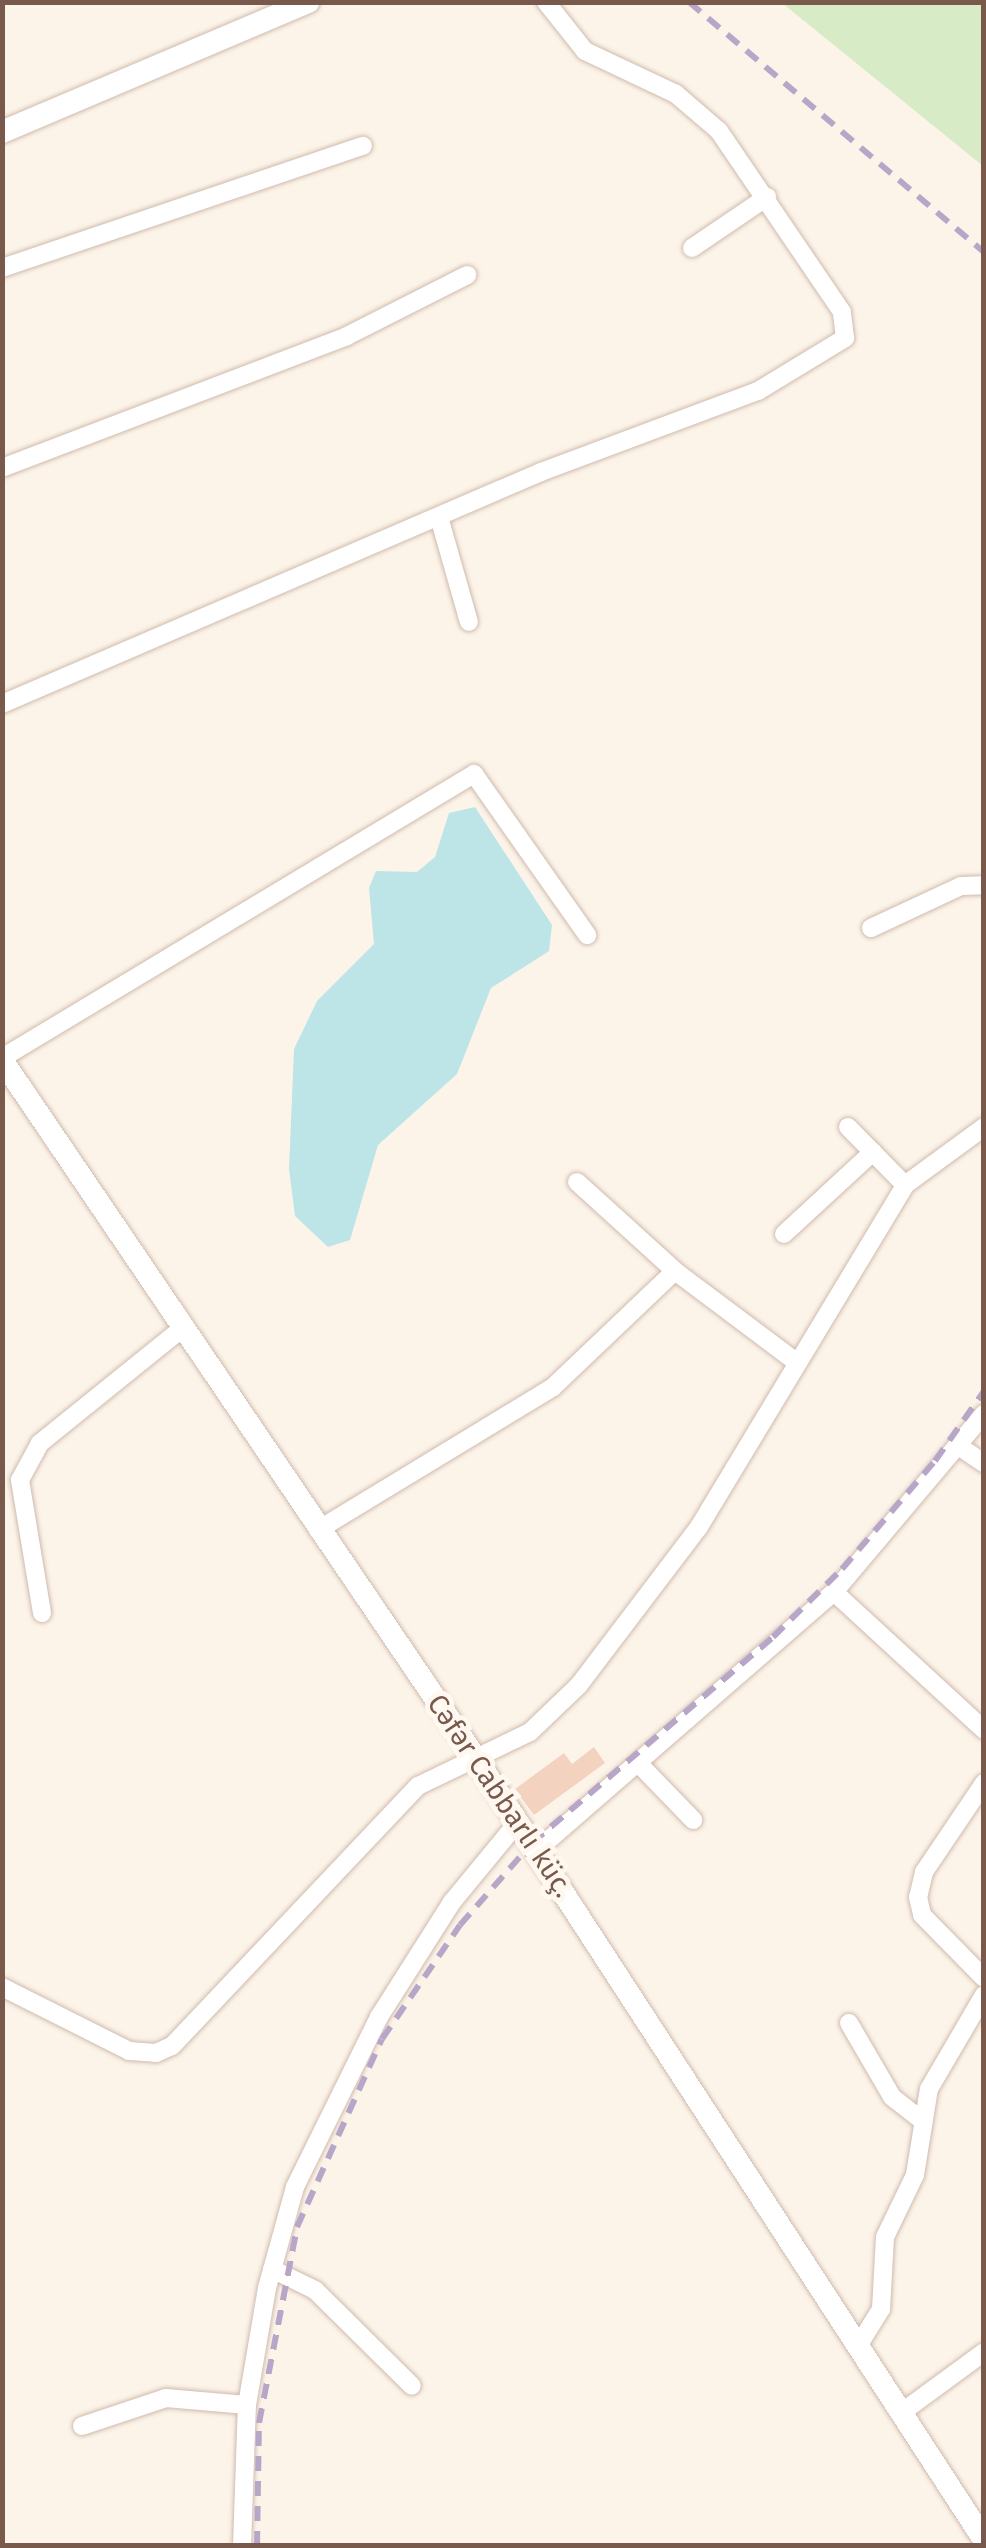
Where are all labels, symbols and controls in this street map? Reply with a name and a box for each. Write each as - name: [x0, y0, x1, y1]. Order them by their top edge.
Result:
- street label: Cəfər Cabbarlı küç.: [420, 1688, 580, 1904]

